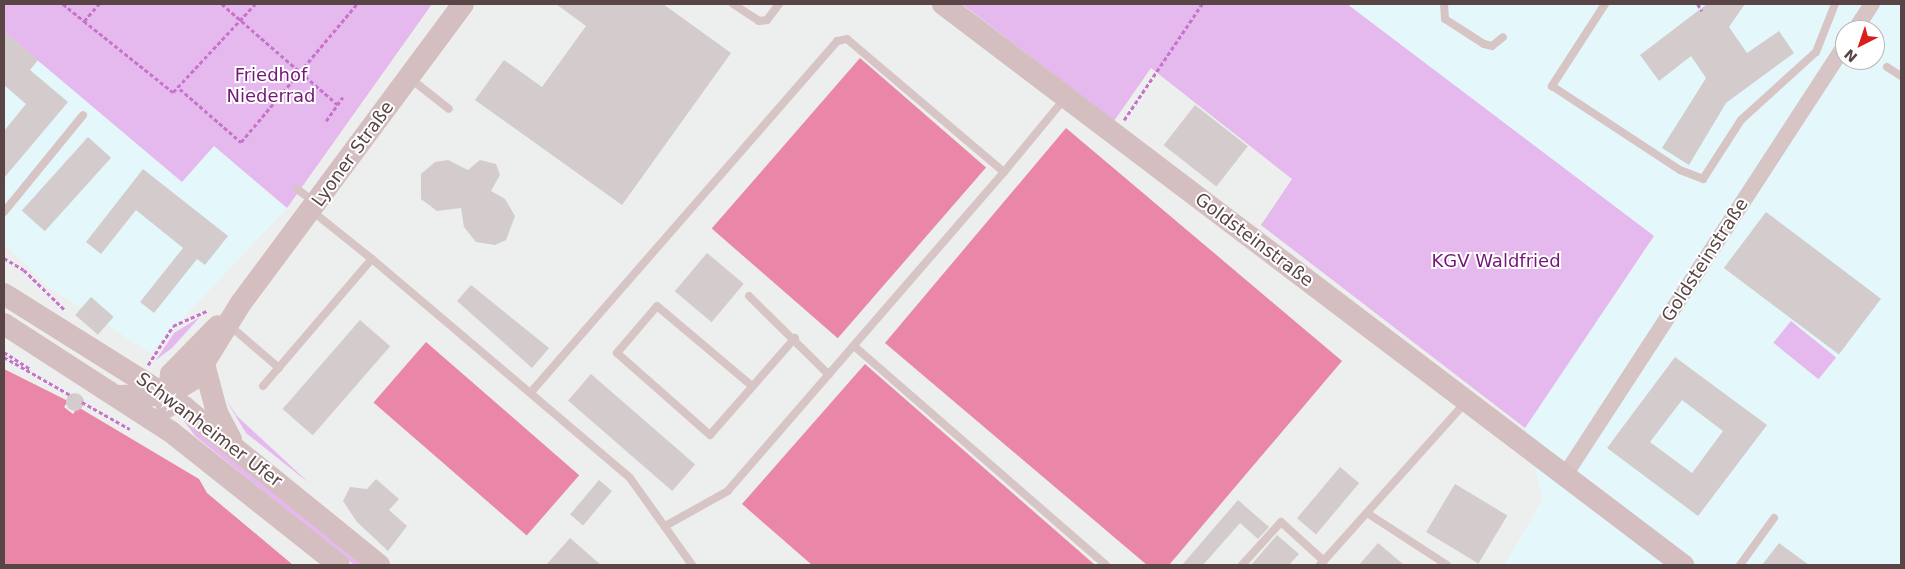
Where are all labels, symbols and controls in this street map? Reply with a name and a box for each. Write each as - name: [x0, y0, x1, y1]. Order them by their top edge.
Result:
- north arrow: [1835, 20, 1885, 70]
- text: N: [1841, 46, 1860, 65]
- park label: Friedhof Niederrad: [227, 65, 315, 108]
- street label: Lyoner Straße: [308, 97, 398, 211]
- street label: Goldsteinstraße: [1191, 188, 1317, 292]
- street label: Goldsteinstraße: [1657, 194, 1753, 326]
- park label: KGV Waldfried: [1431, 250, 1561, 272]
- street label: Schwanheimer Ufer: [132, 368, 286, 492]

